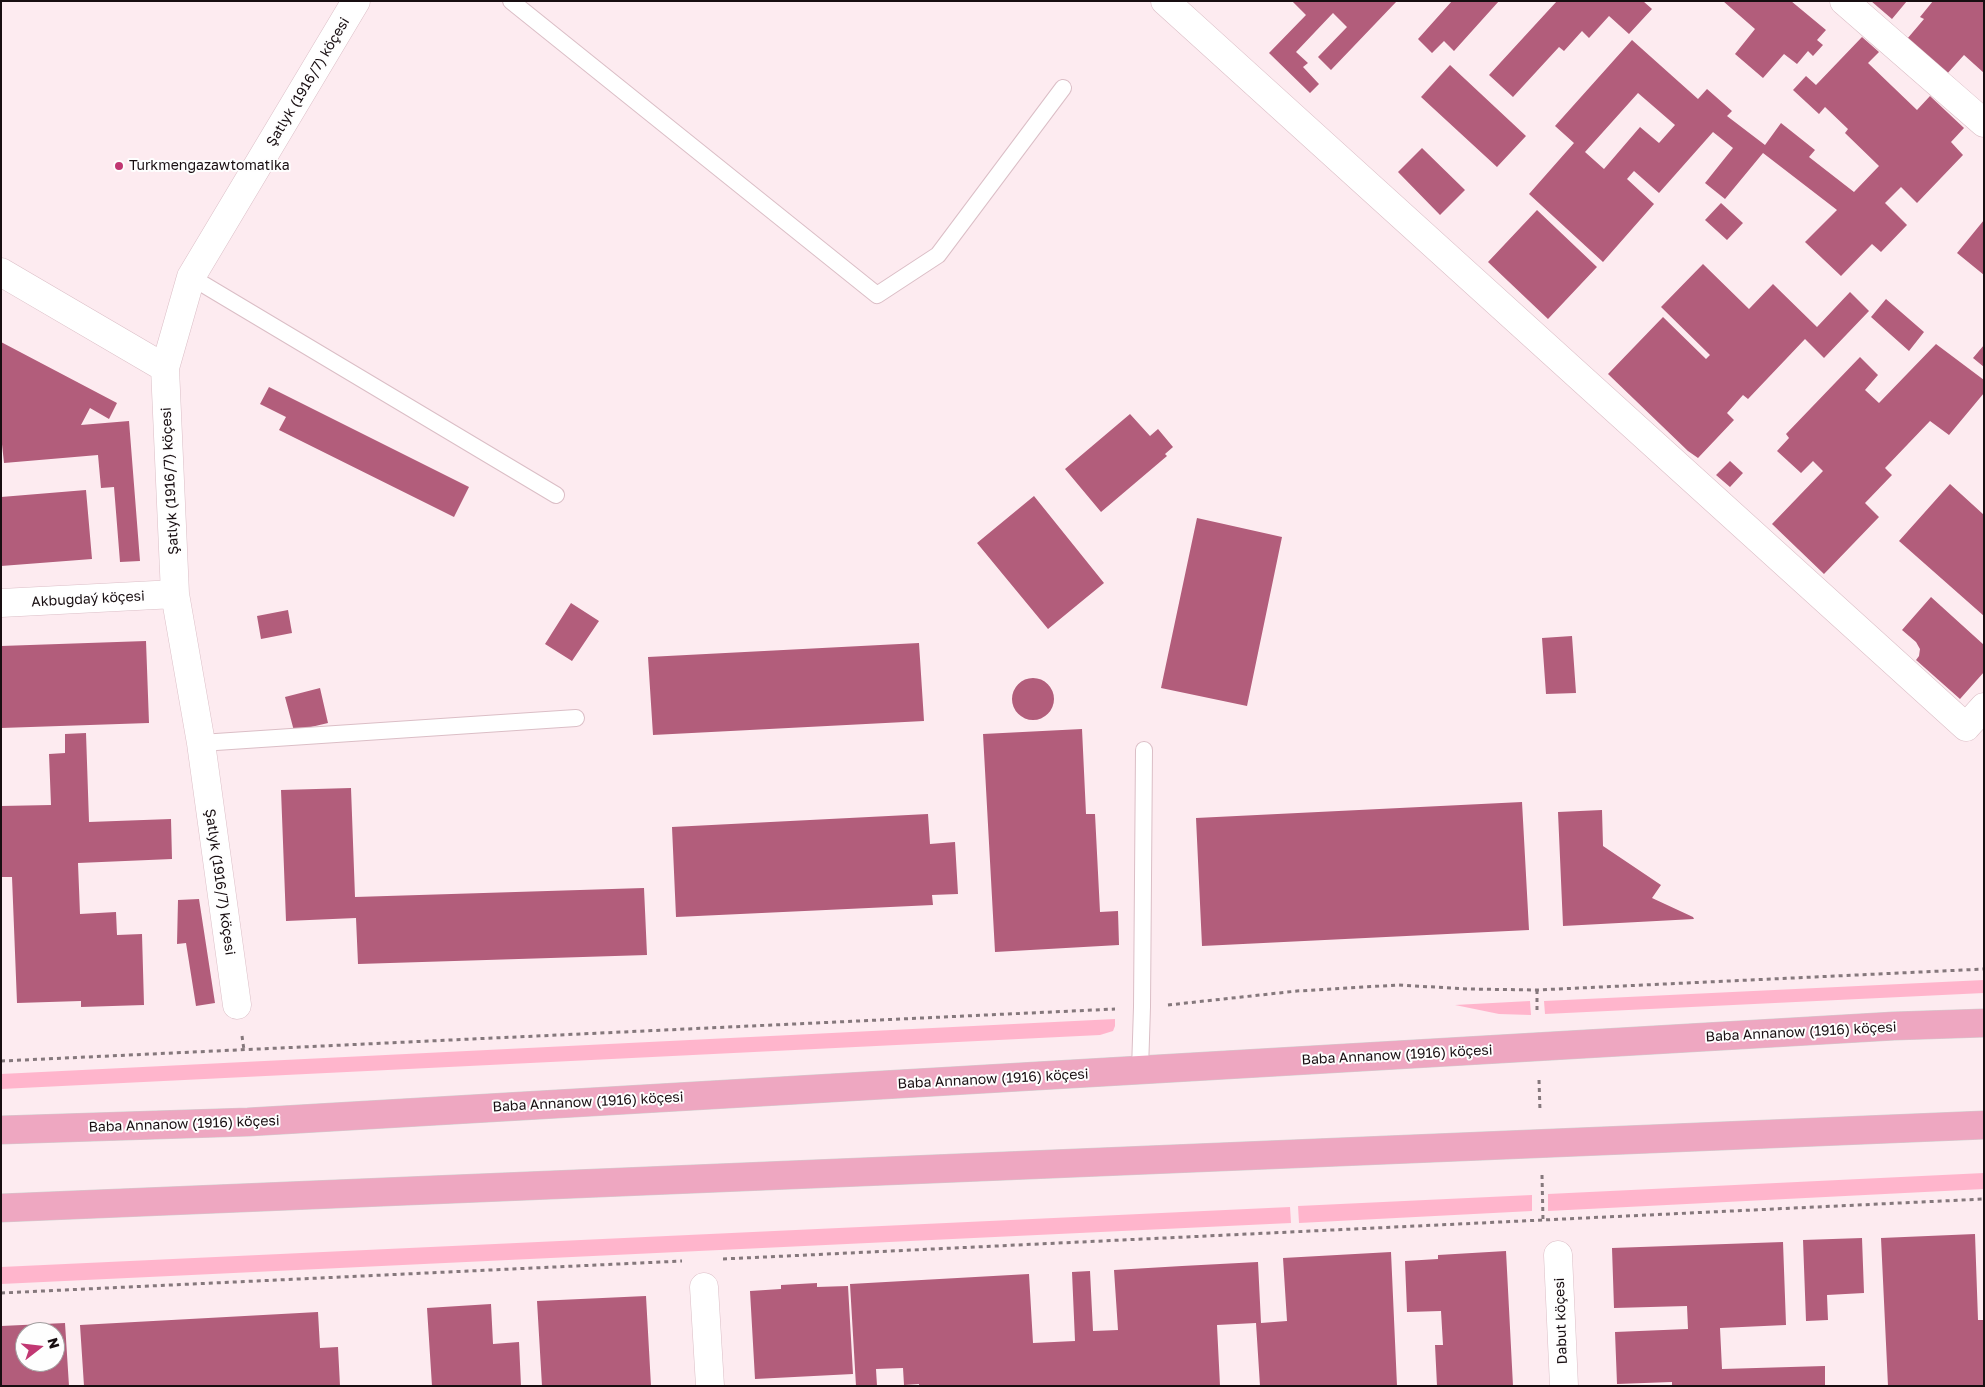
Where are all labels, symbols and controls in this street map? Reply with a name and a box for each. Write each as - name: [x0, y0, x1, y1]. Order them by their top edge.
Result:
- street label: Şatlyk (1916/7) köçesi: [263, 14, 353, 150]
- place label: Turkmengazawtomatika: [129, 158, 290, 174]
- marker: Turkmengazawtomatika: [113, 160, 125, 172]
- street label: Şatlyk (1916/7) köçesi: [158, 407, 182, 555]
- street label: Akbugdaý köçesi: [31, 588, 145, 610]
- street label: Şatlyk (1916/7) köçesi: [201, 808, 239, 956]
- street label: Baba Annanow (1916) köçesi: [1705, 1019, 1897, 1045]
- street label: Baba Annanow (1916) köçesi: [1301, 1042, 1493, 1068]
- street label: Baba Annanow (1916) köçesi: [897, 1066, 1089, 1092]
- street label: Baba Annanow (1916) köçesi: [492, 1089, 684, 1115]
- street label: Baba Annanow (1916) köçesi: [88, 1112, 280, 1136]
- street label: Dabut köçesi: [1551, 1277, 1571, 1365]
- north arrow: [15, 1322, 65, 1372]
- text: N: [44, 1336, 64, 1350]

